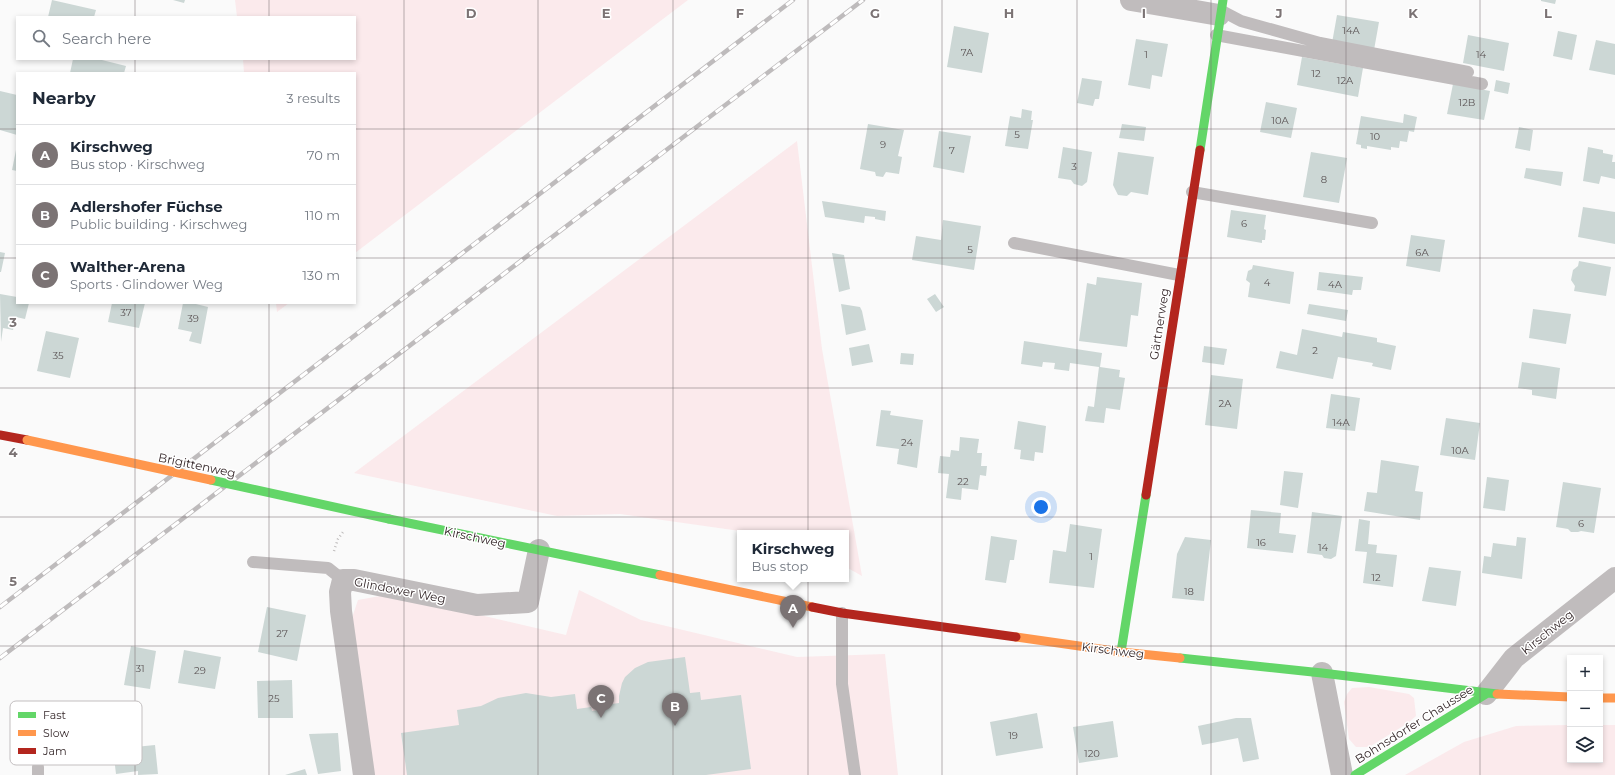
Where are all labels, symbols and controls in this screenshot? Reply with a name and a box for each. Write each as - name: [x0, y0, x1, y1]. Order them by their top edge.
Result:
- text: D: [466, 5, 477, 21]
- text: E: [602, 5, 611, 21]
- text: F: [736, 5, 744, 21]
- text: G: [870, 5, 880, 21]
- text: H: [1004, 5, 1014, 21]
- text: I: [1142, 5, 1146, 21]
- text: J: [1274, 5, 1283, 21]
- text: K: [1408, 5, 1418, 21]
- text: L: [1544, 5, 1552, 21]
- search box: [16, 16, 356, 60]
- house number: 14A: [1342, 24, 1361, 37]
- icon: search: [30, 27, 52, 49]
- text: Search here: [62, 29, 151, 48]
- house number: 7A: [961, 46, 974, 59]
- house number: 1: [1144, 48, 1148, 61]
- house number: 14: [1476, 48, 1486, 61]
- house number: 12: [1311, 67, 1321, 80]
- house number: 12A: [1337, 74, 1354, 87]
- text: Nearby: [32, 88, 96, 108]
- text: 3 results: [286, 90, 340, 106]
- house number: 12B: [1459, 96, 1475, 109]
- house number: 10A: [1271, 114, 1289, 127]
- house number: 5: [1014, 128, 1020, 141]
- house number: 10: [1370, 130, 1380, 143]
- text: Kirschweg: [70, 137, 153, 156]
- house number: 9: [880, 138, 886, 151]
- house number: 7: [949, 144, 955, 157]
- text: A: [40, 147, 50, 163]
- text: 70 m: [307, 147, 340, 163]
- text: Bus stop · Kirschweg: [70, 156, 205, 172]
- house number: 3: [1071, 160, 1077, 173]
- house number: 8: [1321, 173, 1327, 186]
- text: Adlershofer Füchse: [70, 197, 223, 216]
- text: B: [40, 207, 50, 223]
- text: 110 m: [305, 207, 340, 223]
- text: Public building · Kirschweg: [70, 216, 247, 232]
- house number: 6: [1241, 217, 1247, 230]
- house number: 5: [967, 243, 973, 256]
- house number: 6A: [1415, 246, 1429, 259]
- text: Walther-Arena: [70, 257, 186, 276]
- text: C: [40, 267, 50, 283]
- text: 130 m: [302, 267, 340, 283]
- text: Sports · Glindower Weg: [70, 276, 223, 292]
- house number: 4: [1264, 276, 1271, 289]
- house number: 4A: [1328, 278, 1343, 291]
- street label: Gärtnerweg: [1146, 287, 1172, 361]
- house number: 37: [120, 306, 132, 319]
- house number: 39: [187, 312, 199, 325]
- text: 3: [8, 314, 17, 330]
- house number: 2: [1312, 344, 1318, 357]
- house number: 35: [52, 349, 64, 362]
- house number: 2A: [1219, 397, 1232, 410]
- house number: 14A: [1332, 416, 1351, 429]
- house number: 24: [901, 436, 913, 449]
- text: 4: [9, 444, 18, 460]
- house number: 10A: [1451, 444, 1469, 457]
- street label: Brigittenweg: [157, 449, 237, 481]
- house number: 22: [957, 475, 969, 488]
- your location: [1031, 497, 1051, 517]
- house number: 6: [1578, 517, 1584, 530]
- street label: Kirschweg: [443, 523, 507, 551]
- popup: [737, 530, 849, 582]
- house number: 16: [1256, 536, 1266, 549]
- text: Kirschweg: [752, 539, 834, 558]
- house number: 14: [1318, 541, 1328, 554]
- house number: 1: [1089, 550, 1093, 563]
- text: Bus stop: [752, 558, 808, 574]
- house number: 12: [1371, 571, 1381, 584]
- text: 5: [9, 573, 17, 589]
- street label: Glindower Weg: [353, 574, 447, 606]
- house number: 18: [1184, 585, 1194, 598]
- pin: A: [780, 595, 806, 628]
- street label: Kirschweg: [1518, 606, 1576, 658]
- house number: 27: [276, 627, 288, 640]
- street label: Kirschweg: [1081, 639, 1145, 661]
- map controls: [1567, 655, 1603, 763]
- button: +: [1567, 655, 1603, 691]
- house number: 31: [135, 662, 145, 675]
- house number: 29: [194, 664, 206, 677]
- street label: Bohnsdorfer Chaussee: [1352, 682, 1476, 766]
- pin: C: [588, 685, 614, 718]
- button: −: [1567, 691, 1603, 727]
- house number: 25: [268, 692, 280, 705]
- pin: B: [662, 693, 688, 726]
- legend: [10, 701, 142, 765]
- text: Fast: [43, 708, 67, 722]
- text: Slow: [43, 726, 69, 740]
- button: layers: [1567, 727, 1603, 763]
- house number: 19: [1008, 729, 1018, 742]
- text: Jam: [42, 744, 67, 758]
- house number: 120: [1084, 747, 1100, 760]

